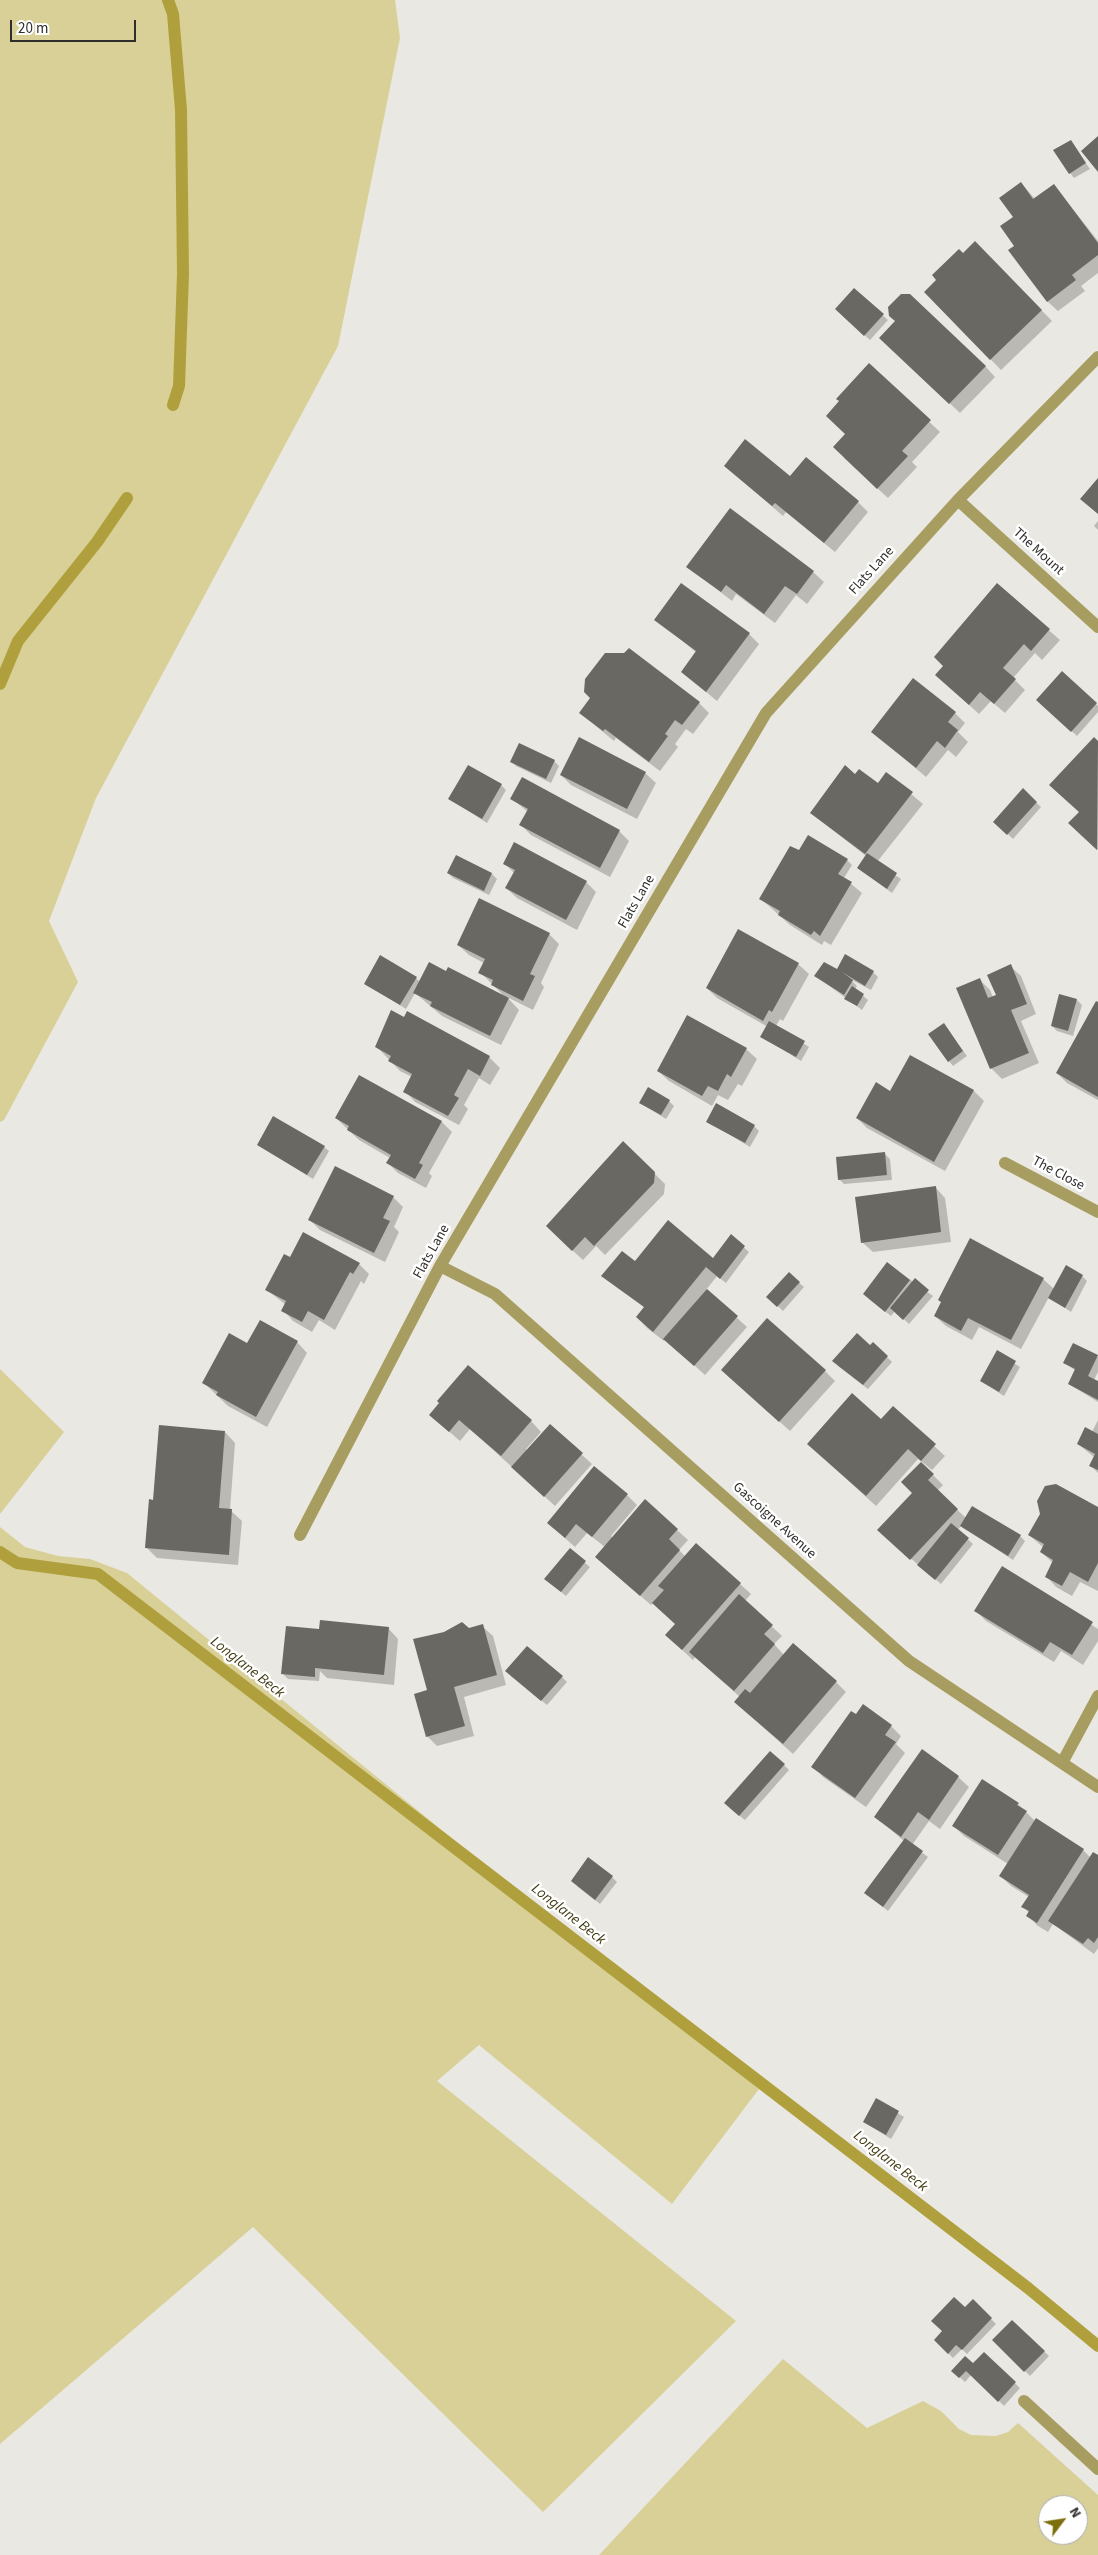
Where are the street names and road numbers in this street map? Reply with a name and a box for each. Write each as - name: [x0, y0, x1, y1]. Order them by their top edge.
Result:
- street label: The Mount: [1009, 525, 1067, 579]
- street label: Flats Lane: [846, 543, 898, 599]
- street label: Flats Lane: [615, 872, 659, 932]
- street label: The Close: [1029, 1153, 1087, 1195]
- street label: Flats Lane: [410, 1222, 454, 1282]
- street label: Gascoigne Avenue: [729, 1479, 819, 1563]

